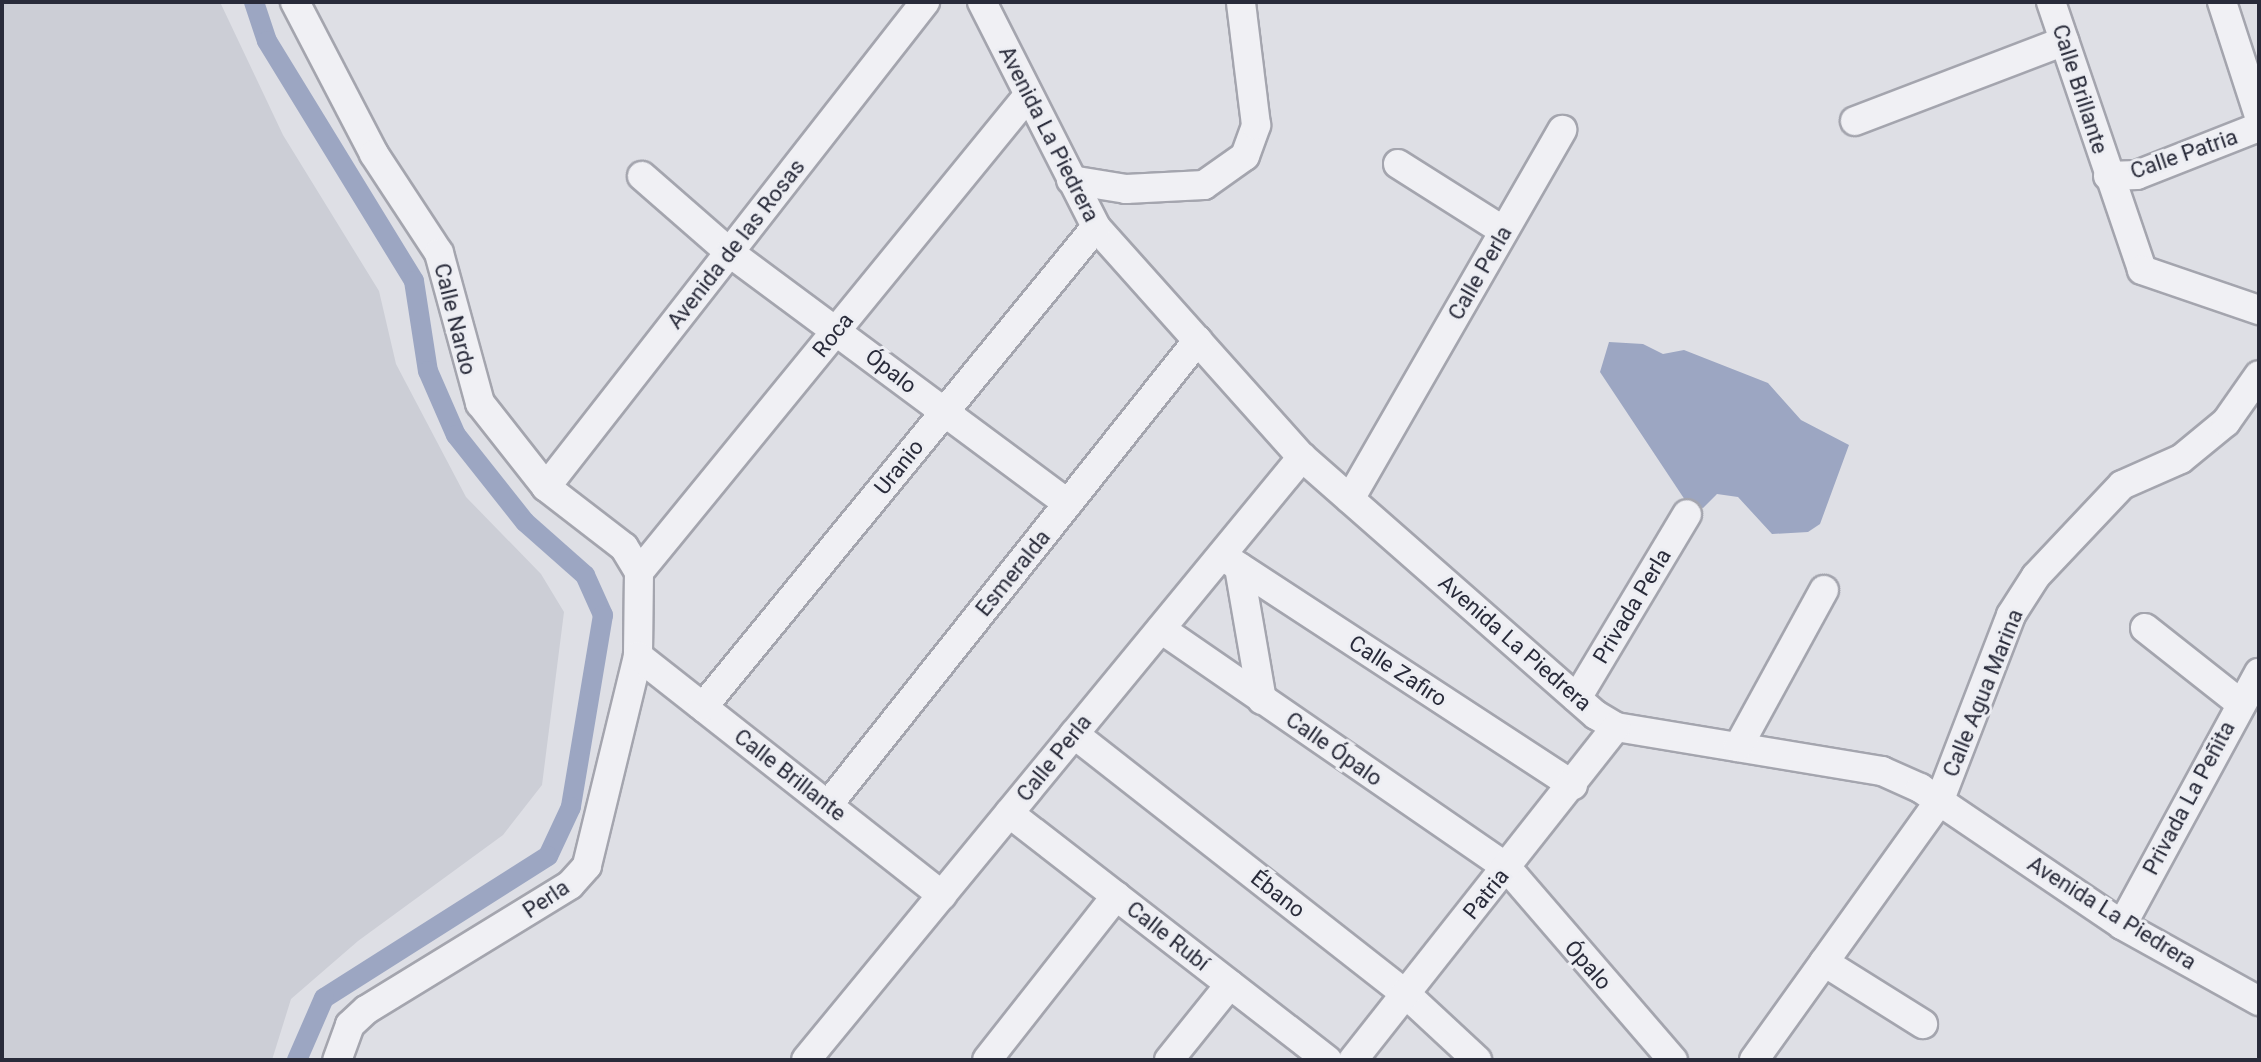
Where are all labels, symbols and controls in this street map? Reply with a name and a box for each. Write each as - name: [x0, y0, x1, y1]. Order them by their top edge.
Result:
- street label: Calle Brillante: [2047, 21, 2113, 157]
- street label: Avenida La Piedrera: [993, 42, 1105, 226]
- street label: Calle Patria: [2127, 123, 2241, 185]
- street label: Avenida de las Rosas: [662, 154, 810, 334]
- street label: Calle Perla: [1442, 221, 1518, 325]
- street label: Calle Nardo: [428, 261, 482, 377]
- street label: Roca: [807, 307, 859, 363]
- street label: Ópalo: [860, 343, 922, 399]
- street label: Uranio: [869, 434, 929, 500]
- street label: Esmeralda: [970, 524, 1056, 622]
- street label: Privada Perla: [1587, 544, 1677, 668]
- street label: Avenida La Piedrera: [1433, 569, 1597, 717]
- street label: Calle Agua Marina: [1937, 605, 2029, 781]
- street label: Calle Zafiro: [1344, 630, 1452, 712]
- street label: Calle Ópalo: [1281, 706, 1387, 792]
- street label: Calle Perla: [1011, 709, 1097, 807]
- street label: Privada La Peñita: [2137, 717, 2241, 879]
- street label: Calle Brillante: [729, 723, 851, 827]
- street label: Avenida La Piedrera: [2023, 850, 2201, 976]
- street label: Patria: [1458, 863, 1514, 925]
- street label: Ébano: [1246, 865, 1310, 923]
- street label: Perla: [518, 874, 574, 924]
- street label: Calle Rubí: [1121, 896, 1215, 976]
- street label: Ópalo: [1559, 935, 1617, 995]

